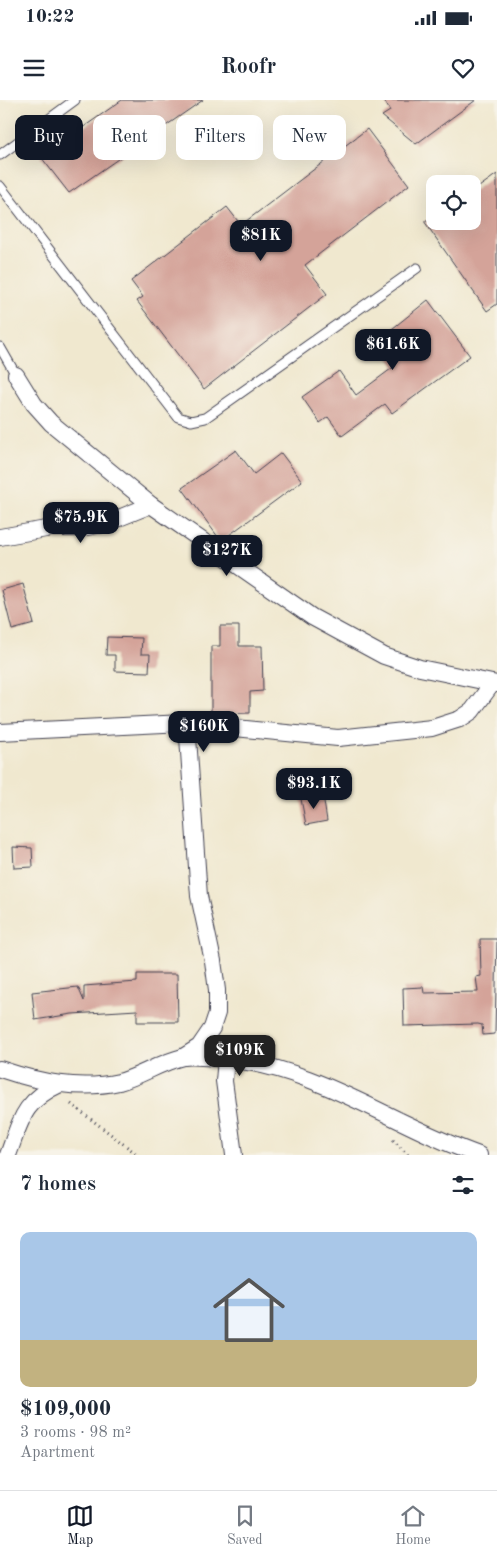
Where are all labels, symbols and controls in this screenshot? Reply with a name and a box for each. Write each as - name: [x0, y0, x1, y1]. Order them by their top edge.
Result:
- text: 10:22: [25, 8, 74, 27]
- icon: menu: [20, 54, 48, 82]
- icon: heart: [449, 54, 477, 82]
- text: Roofr: [221, 56, 276, 78]
- chip: Buy: [15, 115, 83, 160]
- chip: Rent: [93, 115, 166, 160]
- chip: Filters: [176, 115, 263, 160]
- chip: New: [273, 115, 346, 160]
- map controls: [426, 175, 481, 230]
- button: locate: [426, 175, 481, 230]
- pin: $81K: [231, 220, 291, 262]
- text: $81K: [241, 228, 281, 244]
- pin: $61.6K: [352, 328, 434, 371]
- text: $61.6K: [366, 337, 420, 353]
- pin: $75.9K: [40, 502, 122, 544]
- text: $75.9K: [54, 510, 108, 526]
- pin: $127K: [192, 534, 262, 577]
- text: $127K: [202, 543, 252, 559]
- pin: $160K: [169, 710, 239, 753]
- text: $160K: [179, 719, 229, 735]
- pin: $93.1K: [273, 768, 355, 810]
- text: $93.1K: [287, 776, 341, 792]
- pin: $109K: [205, 1034, 275, 1077]
- text: $109K: [215, 1043, 265, 1059]
- icon: filters: [449, 1171, 477, 1199]
- text: 7 homes: [20, 1174, 96, 1195]
- icon: home: [204, 1265, 294, 1355]
- text: $109,000: [20, 1399, 111, 1420]
- text: 3 rooms · 98 m²: [20, 1425, 131, 1441]
- text: Apartment: [20, 1445, 95, 1461]
- tab: Map: [66, 1502, 94, 1549]
- tab: Saved: [227, 1502, 263, 1549]
- tab: Home: [395, 1502, 431, 1549]

